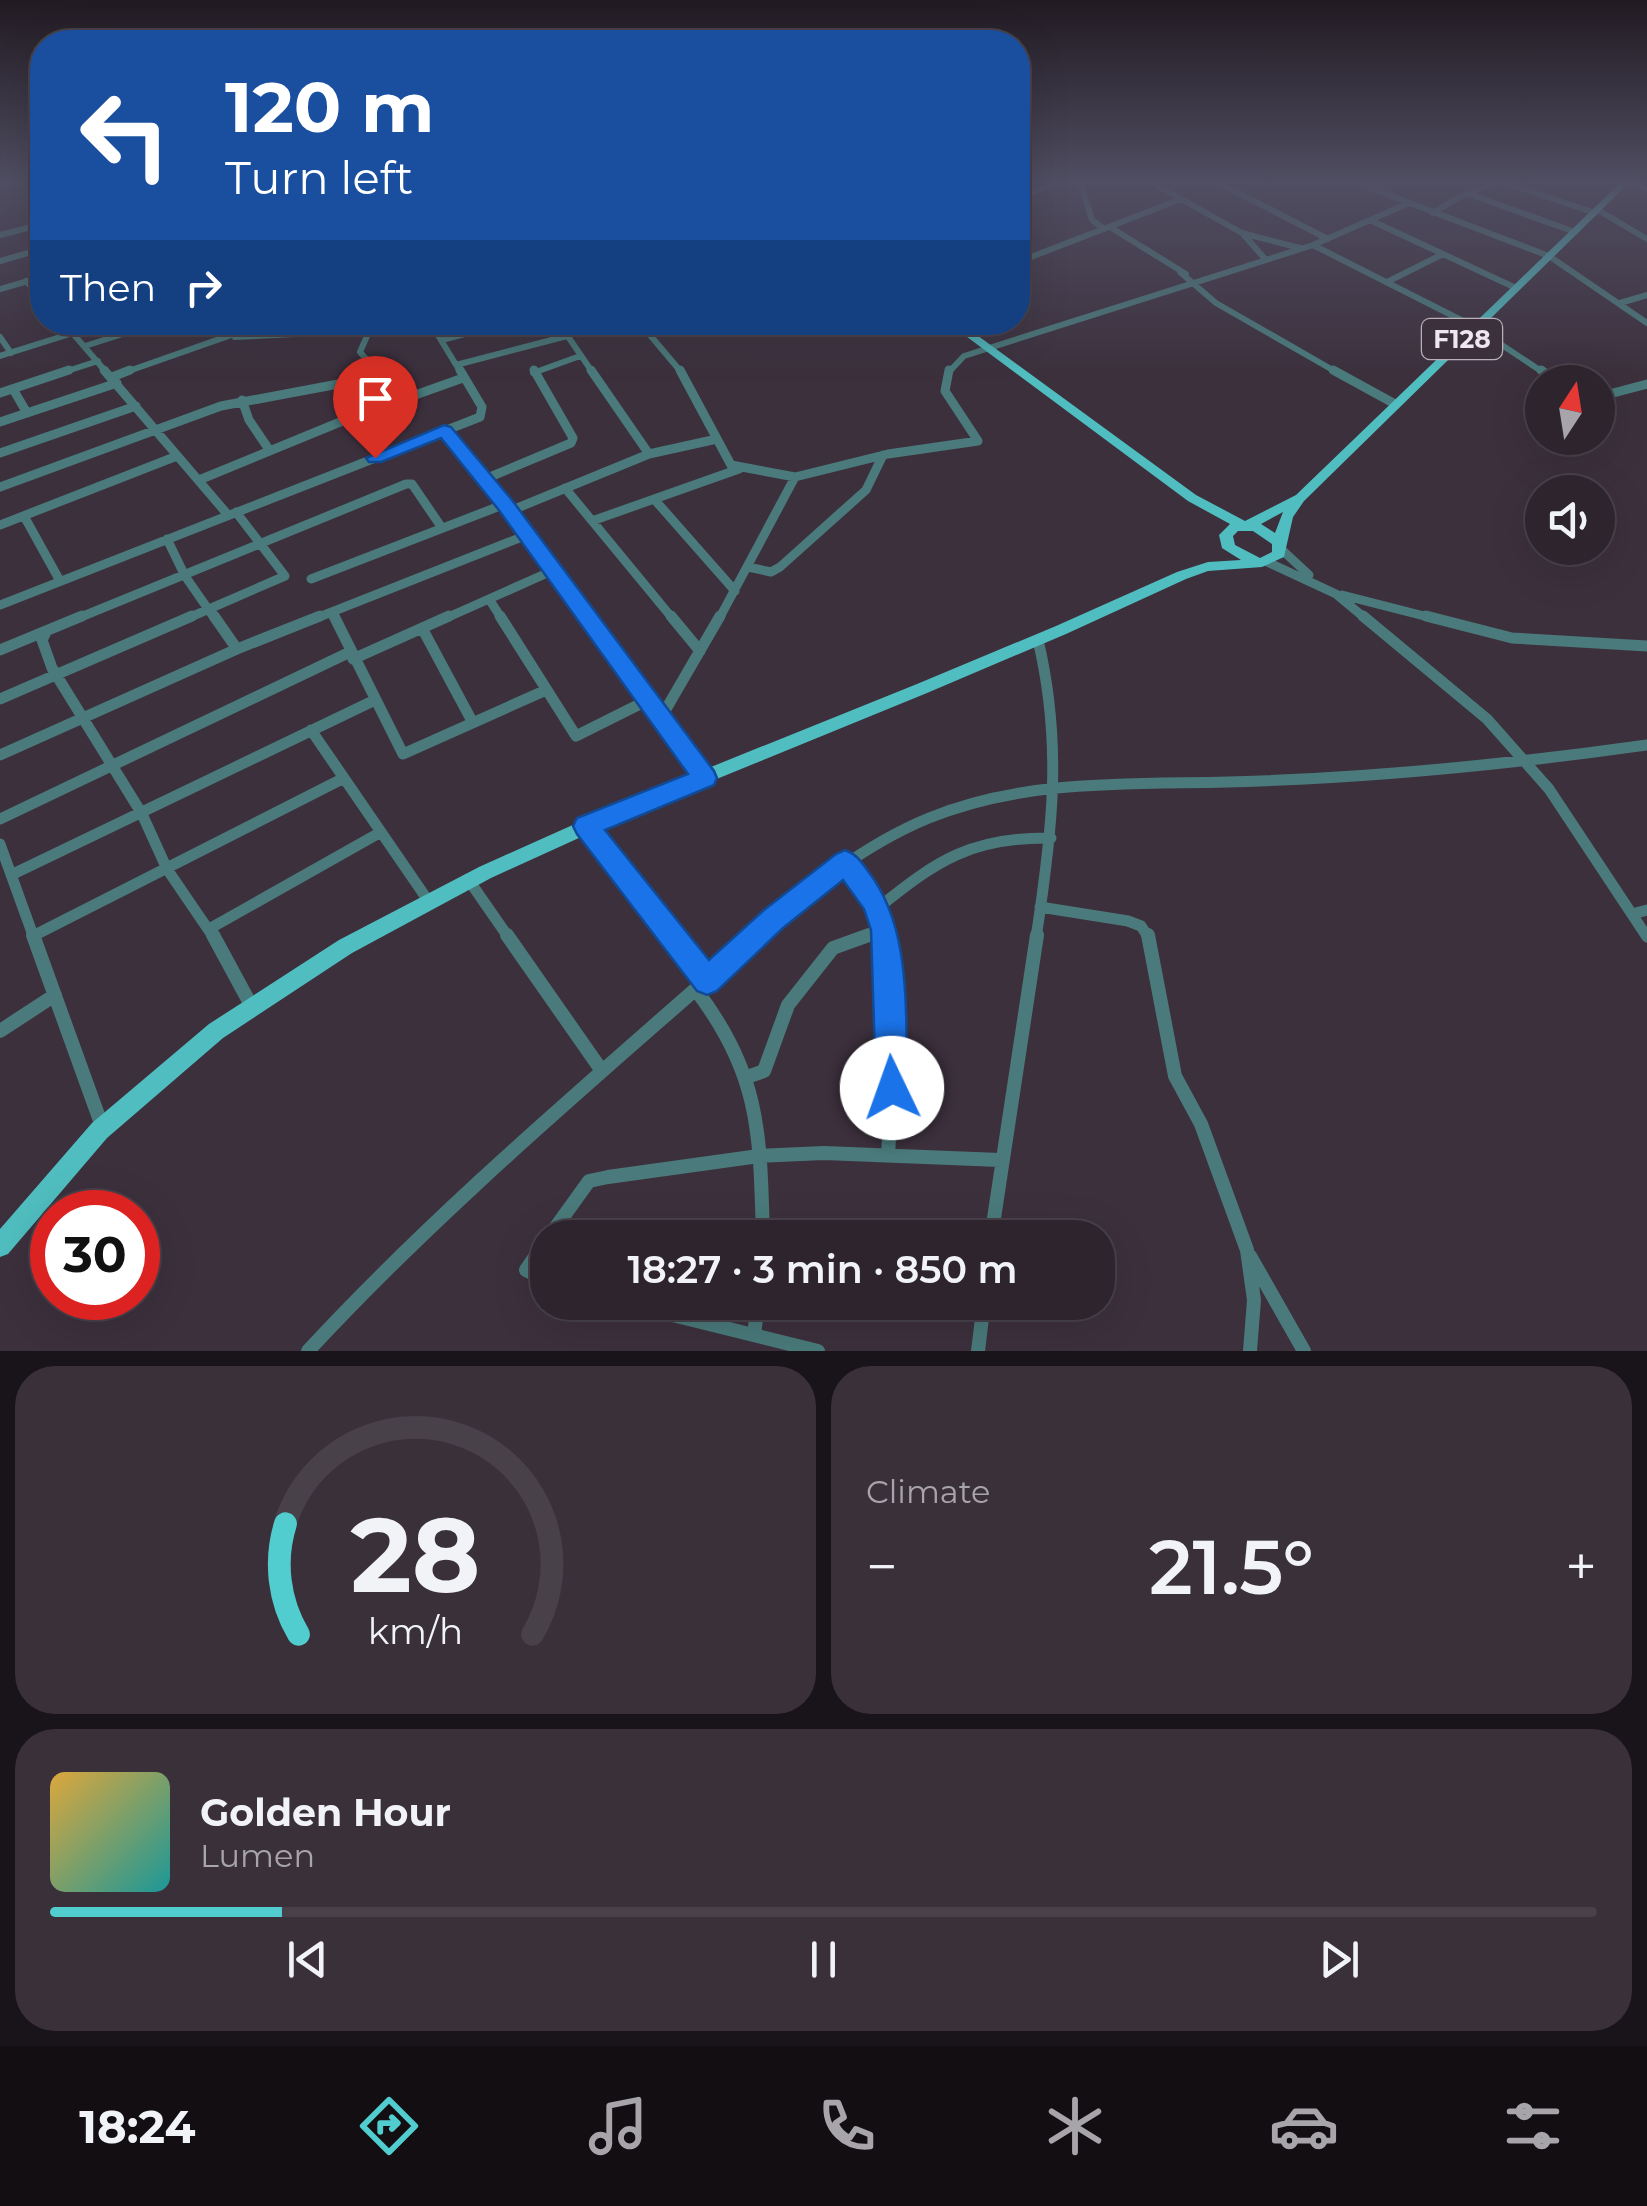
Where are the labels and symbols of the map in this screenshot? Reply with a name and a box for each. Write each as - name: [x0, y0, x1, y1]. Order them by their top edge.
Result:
- road number: F128: [1422, 319, 1502, 359]
- pin: [333, 356, 418, 459]
- north arrow: [1525, 365, 1615, 455]
- position arrow: [840, 1036, 944, 1140]
- speed limit sign: 30: [30, 1190, 160, 1320]

